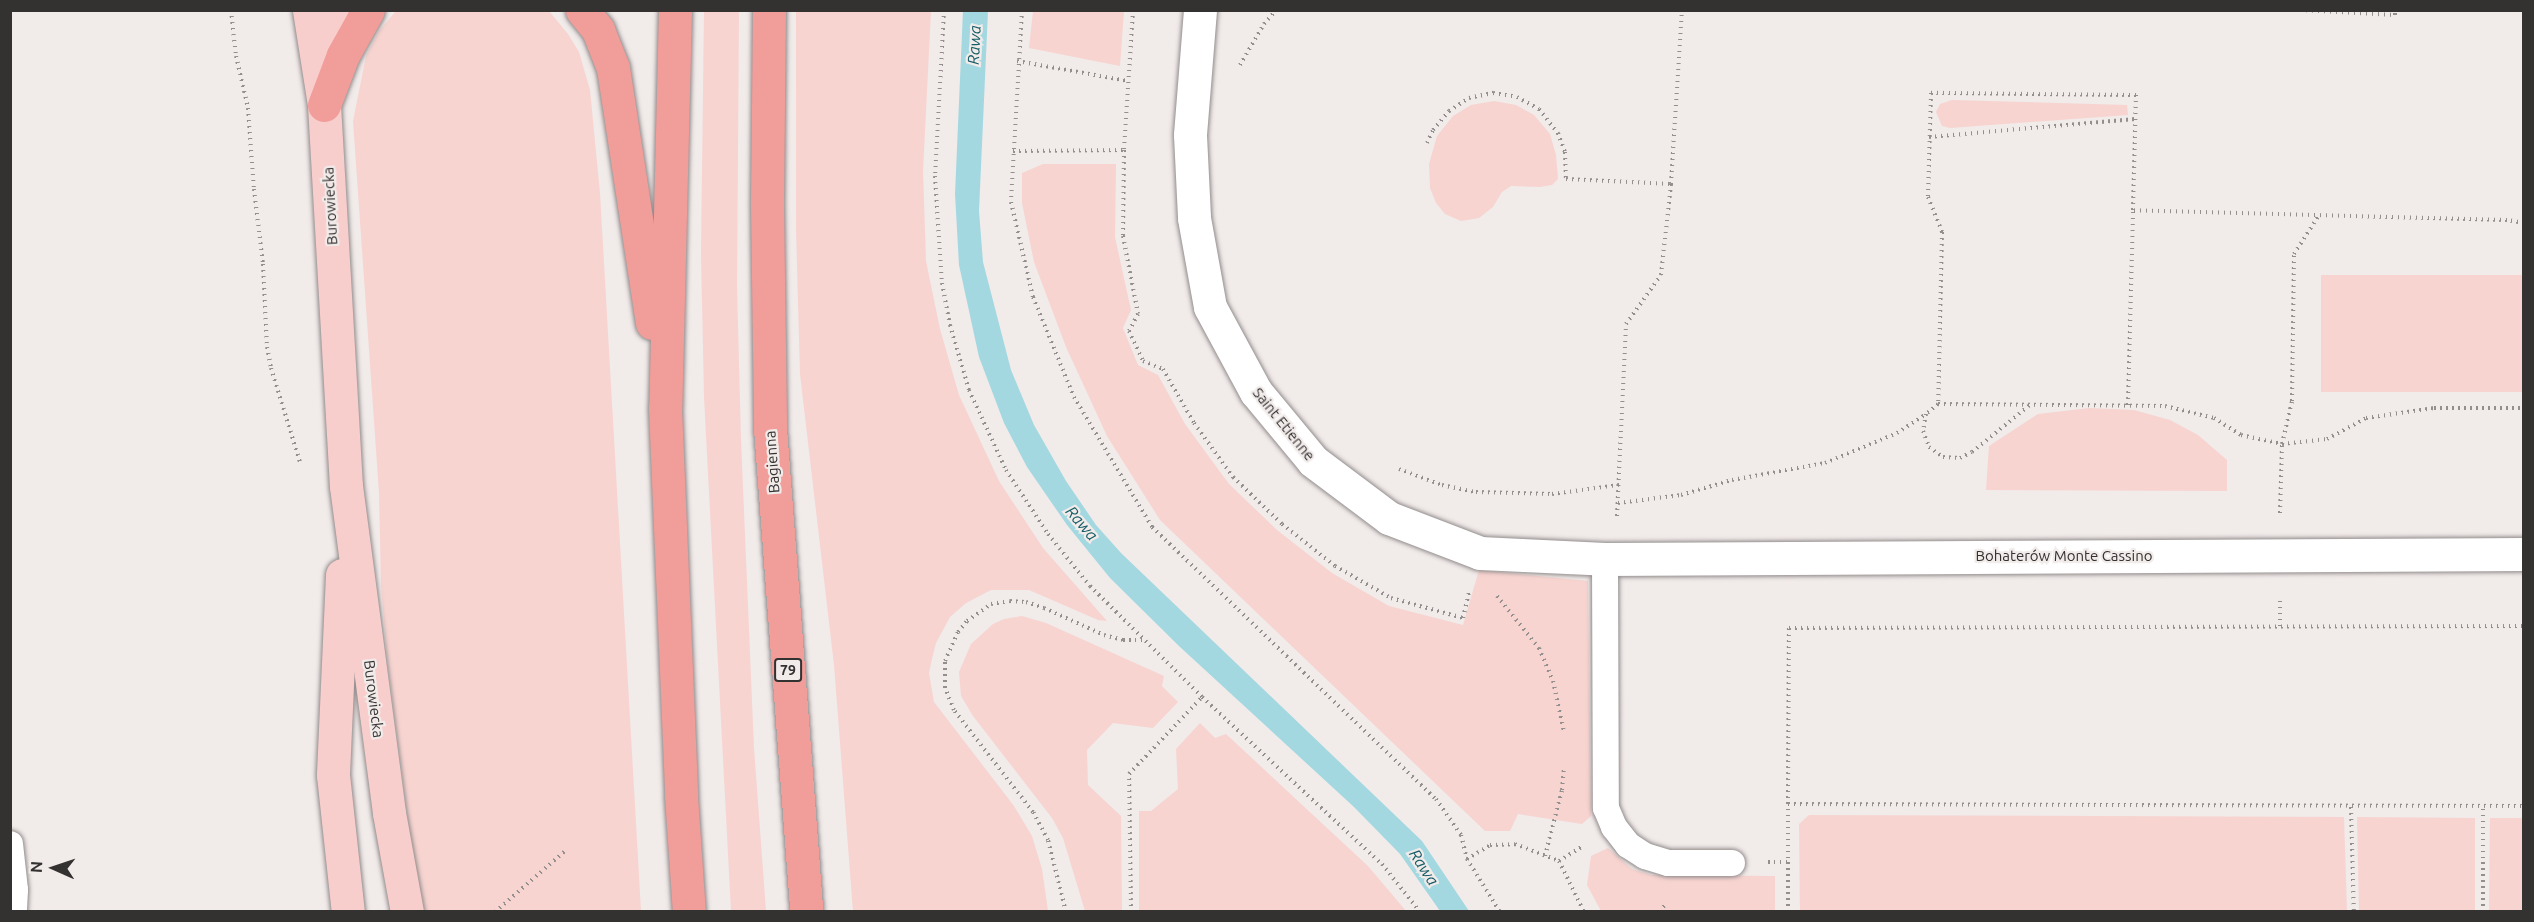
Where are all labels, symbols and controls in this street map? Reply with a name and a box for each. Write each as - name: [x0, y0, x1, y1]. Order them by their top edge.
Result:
- water label: Rawa: [963, 25, 985, 65]
- street label: Burowiecka: [319, 166, 341, 246]
- street label: Saint Etienne: [1249, 384, 1319, 464]
- street label: Bagienna: [761, 430, 783, 494]
- water label: Rawa: [1062, 502, 1102, 544]
- street label: Bohaterów Monte Cassino: [1975, 547, 2153, 565]
- street label: Burowiecka: [360, 659, 388, 739]
- road number: 79: [773, 659, 803, 681]
- north arrow: [24, 838, 84, 898]
- water label: Rawa: [1405, 845, 1443, 889]
- text: N: [27, 861, 45, 873]

